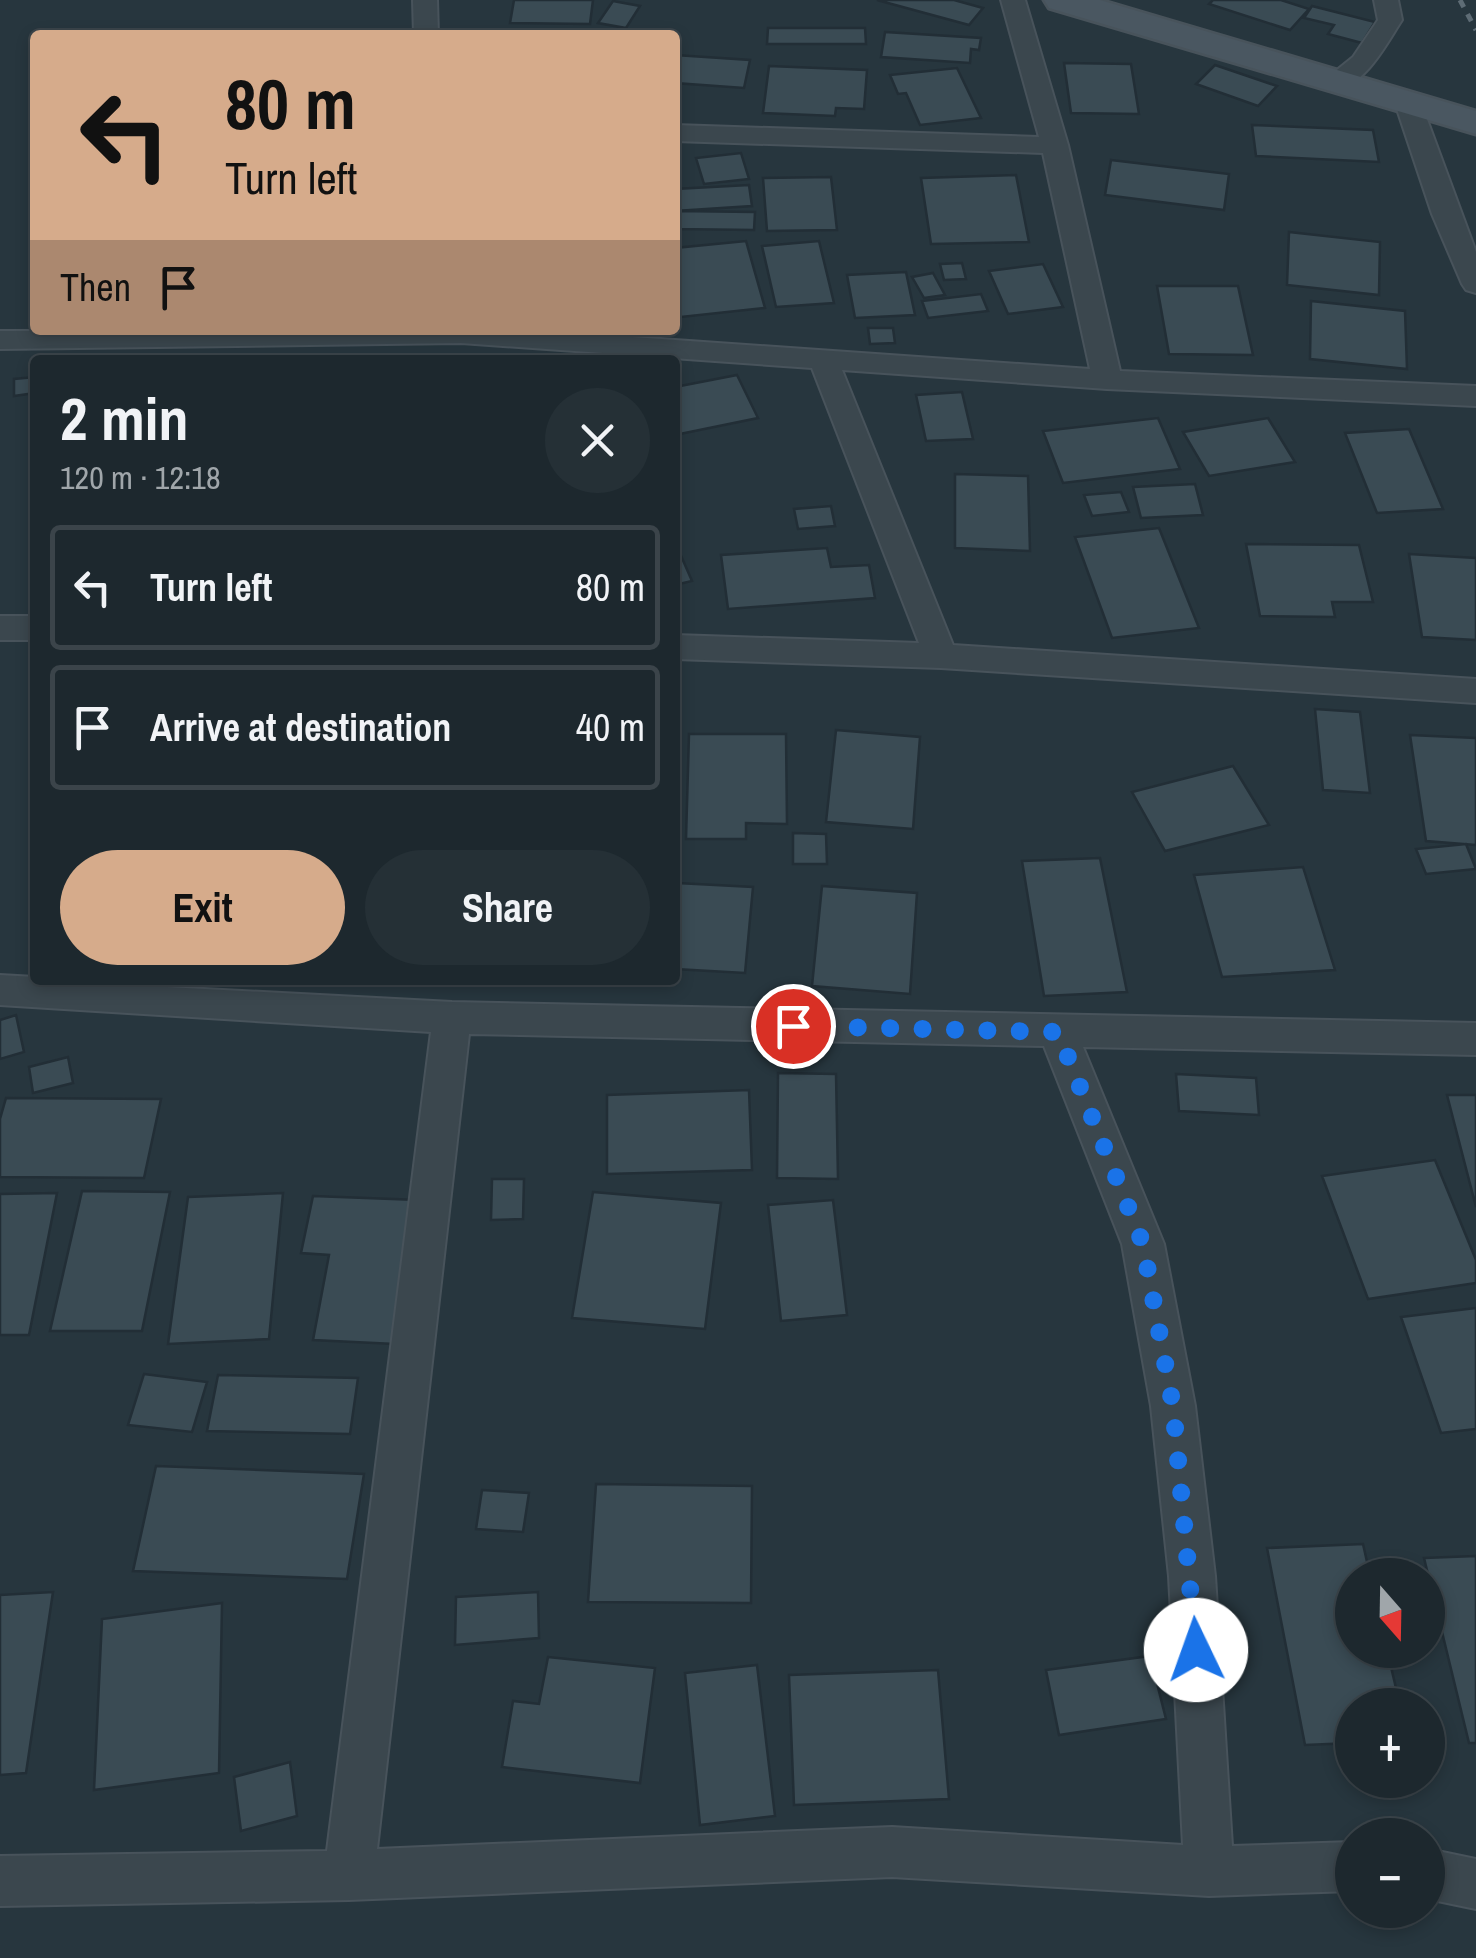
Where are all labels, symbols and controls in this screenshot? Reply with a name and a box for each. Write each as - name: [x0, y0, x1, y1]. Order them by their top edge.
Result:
- text: 80 m: [225, 57, 356, 151]
- icon: left: [60, 70, 190, 200]
- text: Turn left: [225, 147, 357, 208]
- icon: arrive: [151, 260, 206, 315]
- text: Then: [60, 262, 131, 313]
- text: 2 min: [60, 378, 189, 459]
- button: close: [545, 388, 650, 493]
- text: 120 m · 12:18: [60, 456, 220, 499]
- icon: left: [65, 560, 120, 615]
- text: Turn left: [150, 562, 272, 613]
- text: 80 m: [576, 562, 645, 613]
- icon: arrive: [65, 700, 120, 755]
- text: Arrive at destination: [150, 702, 451, 753]
- text: 40 m: [576, 702, 645, 753]
- button: Exit: [60, 850, 345, 965]
- button: Share: [365, 850, 650, 965]
- pin: [751, 984, 836, 1069]
- icon: arrive: [766, 999, 821, 1054]
- north arrow: [1335, 1558, 1445, 1668]
- map controls: [1335, 1558, 1445, 1928]
- position arrow: [1144, 1598, 1248, 1702]
- button: +: [1335, 1688, 1445, 1798]
- button: −: [1335, 1818, 1445, 1928]

